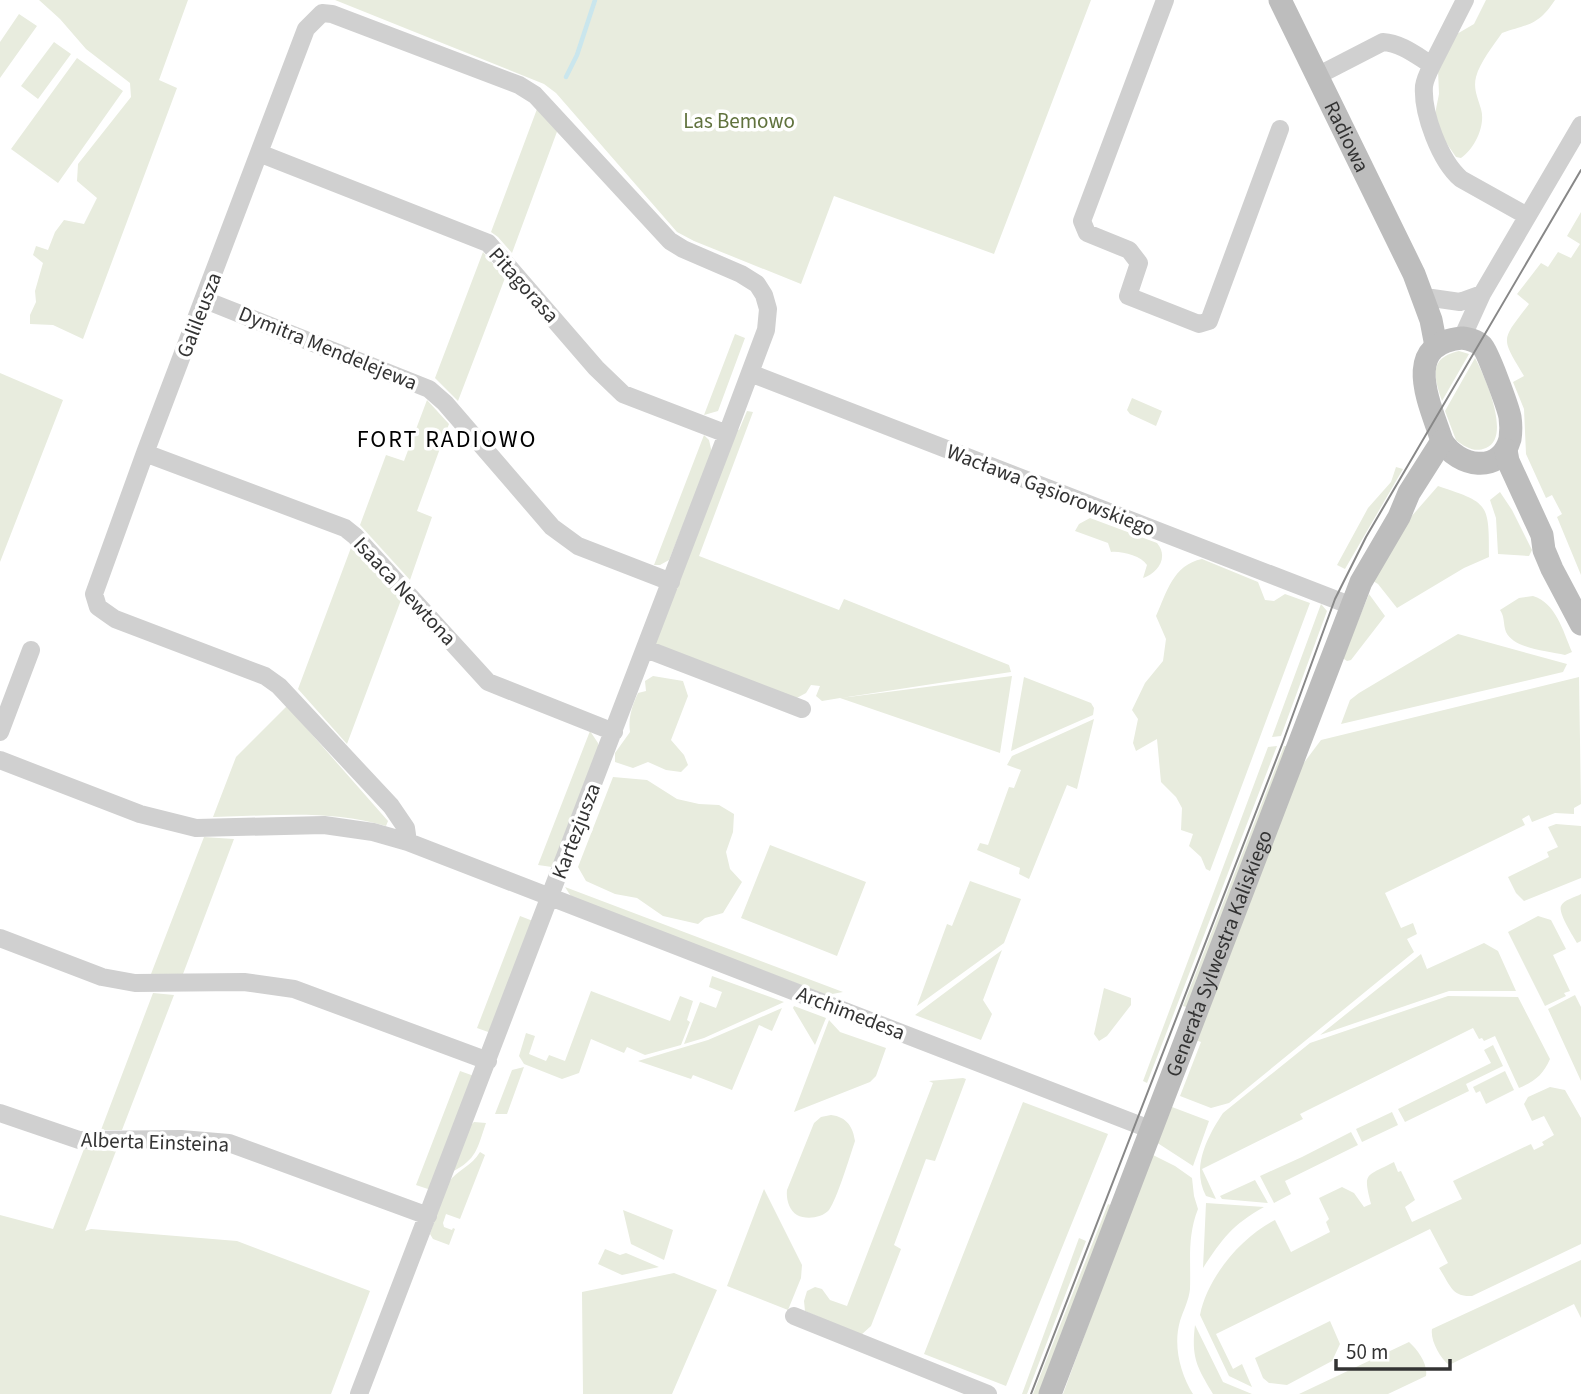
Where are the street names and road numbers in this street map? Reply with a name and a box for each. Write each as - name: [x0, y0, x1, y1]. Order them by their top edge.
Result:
- street label: Radiowa: [1317, 96, 1377, 177]
- street label: Pitagorasa: [482, 241, 566, 329]
- street label: Galileusza: [169, 268, 229, 362]
- street label: Dymitra Mendelejewa: [234, 298, 422, 398]
- street label: Wacława Gąsiorowskiego: [942, 436, 1160, 544]
- street label: Isaaca Newtona: [347, 530, 463, 652]
- street label: Kartezjusza: [544, 779, 608, 883]
- street label: Generała Sylwestra Kaliskiego: [1158, 825, 1280, 1081]
- street label: Archimedesa: [792, 979, 910, 1047]
- street label: Alberta Einsteina: [80, 1124, 230, 1160]

